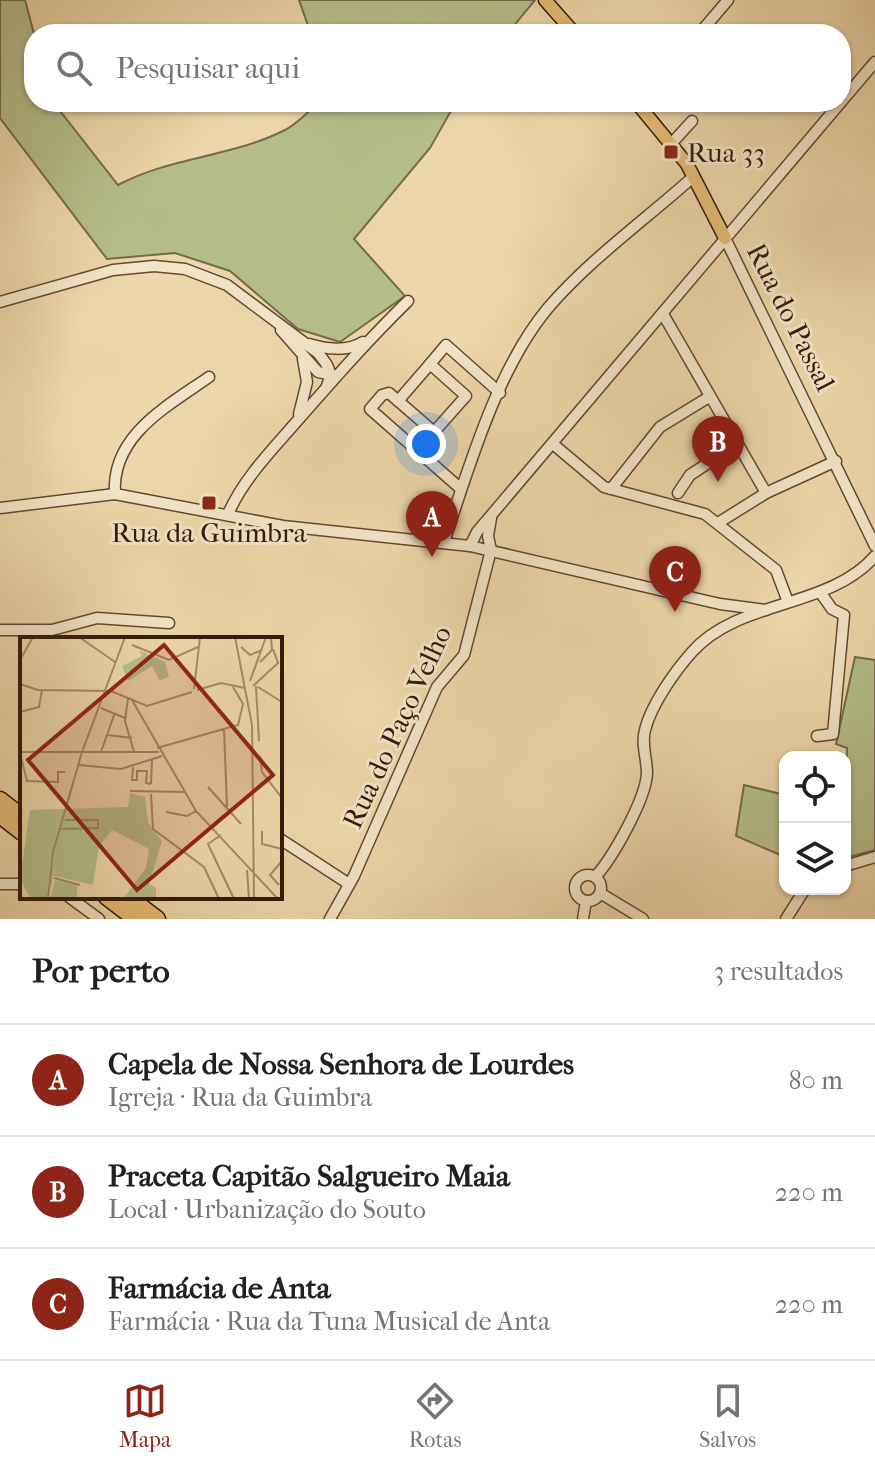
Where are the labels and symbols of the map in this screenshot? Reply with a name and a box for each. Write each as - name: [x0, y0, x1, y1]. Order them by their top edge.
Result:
- place label: Rua 33: [687, 136, 765, 169]
- marker: Rua 33: [662, 143, 680, 161]
- street label: Rua do Passal: [740, 238, 842, 396]
- pin: B: [692, 416, 744, 482]
- your location: [406, 424, 446, 464]
- pin: A: [406, 491, 458, 557]
- marker: Rua da Guimbra: [200, 494, 218, 512]
- place label: Rua da Guimbra: [111, 516, 308, 549]
- pin: C: [649, 546, 701, 612]
- street label: Rua do Paço Velho: [336, 620, 458, 834]
- inset map: [20, 637, 282, 899]

